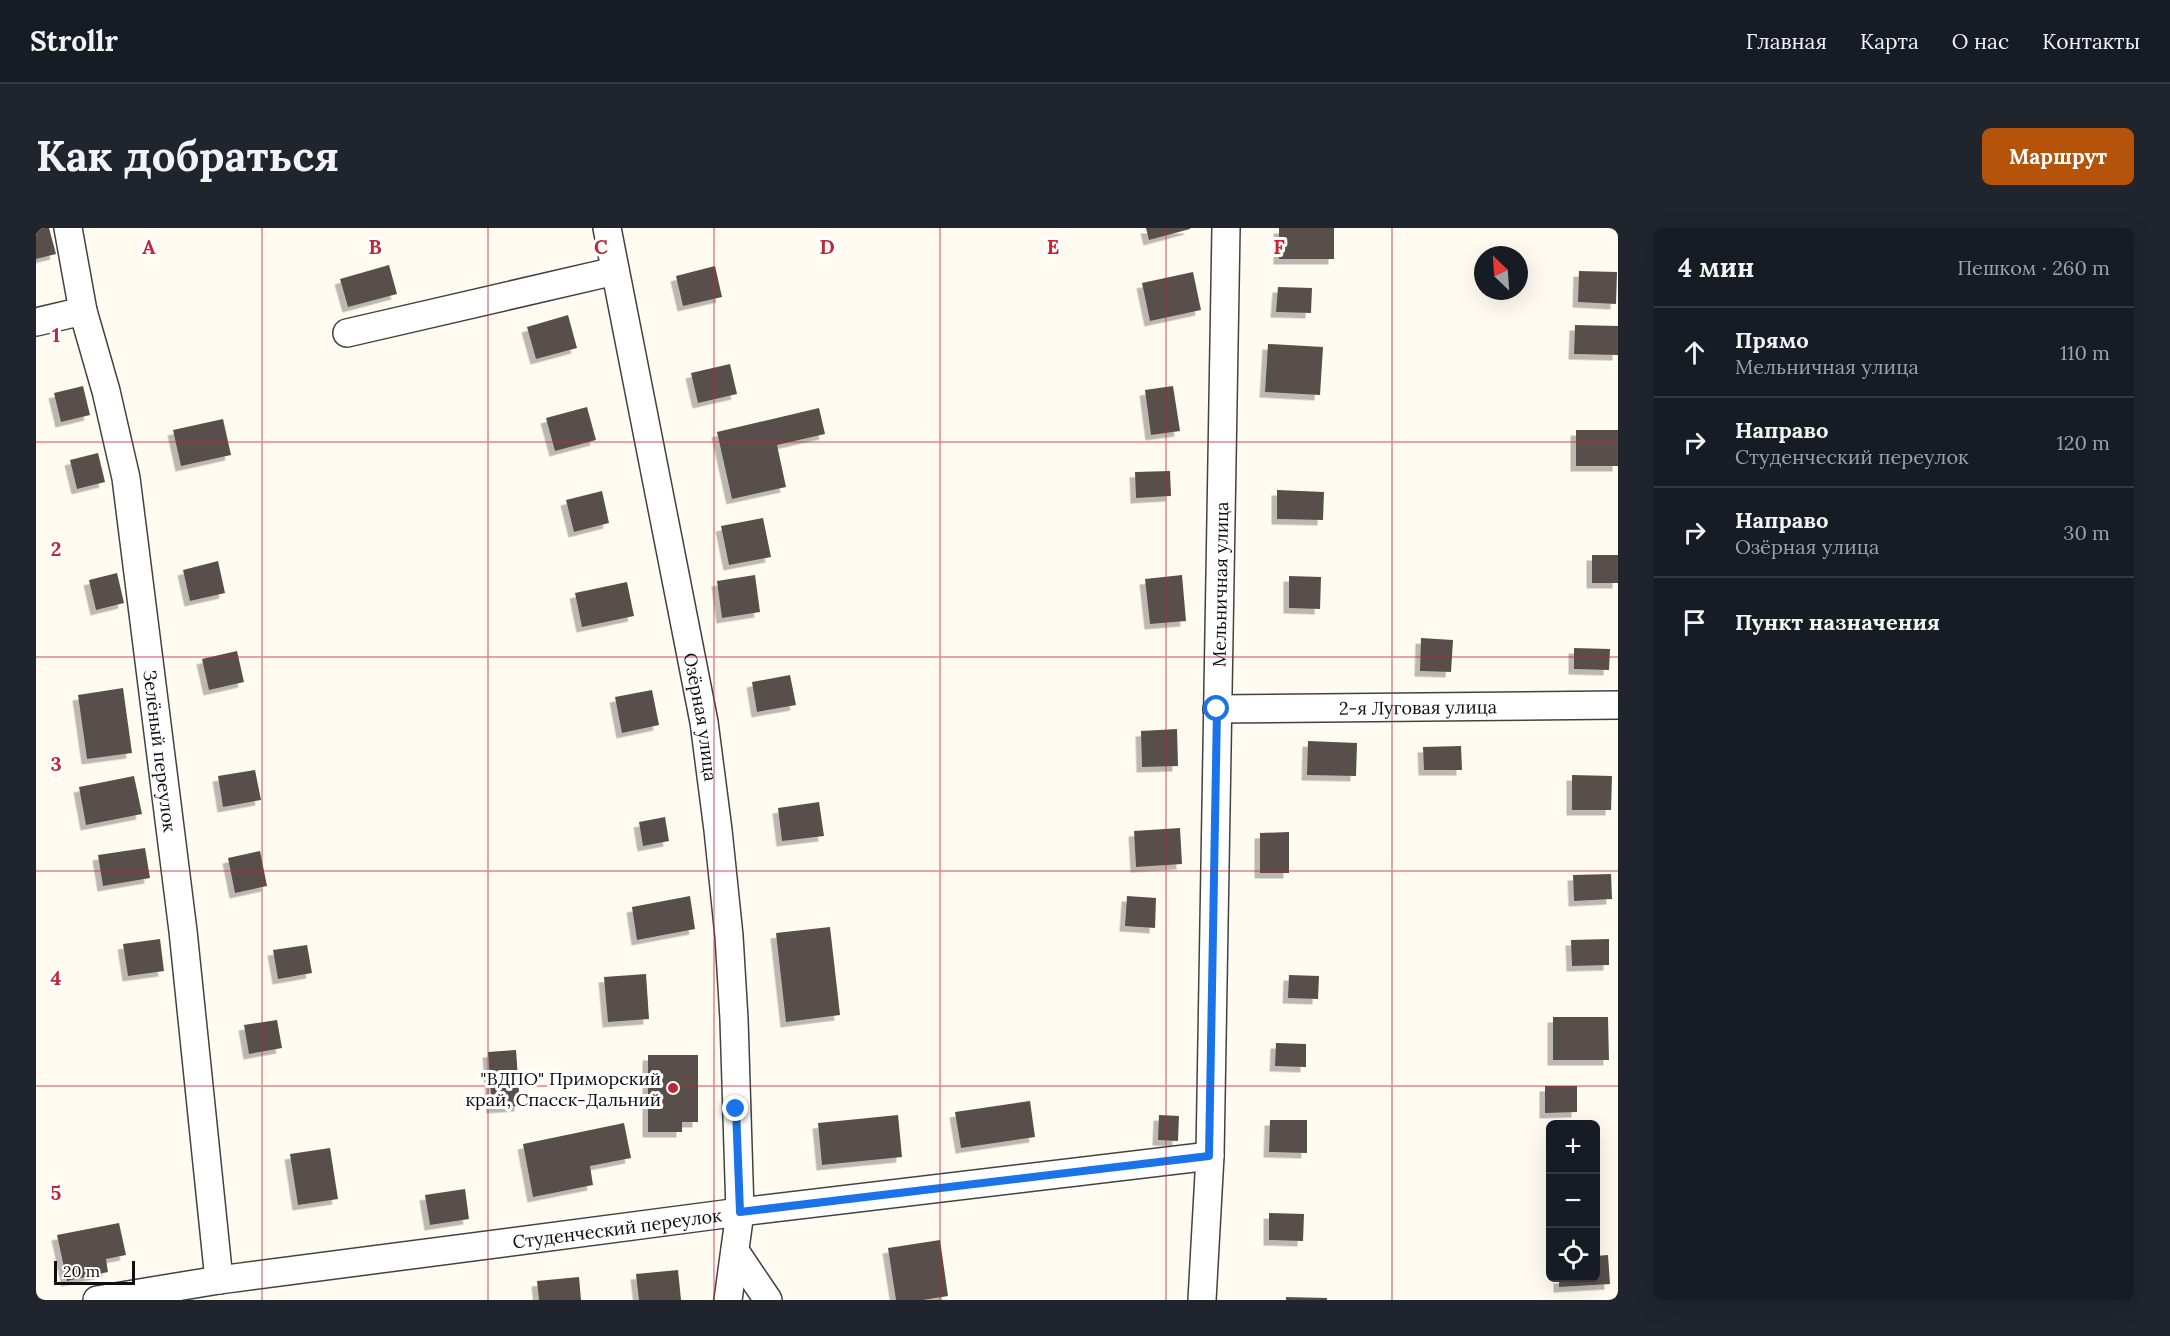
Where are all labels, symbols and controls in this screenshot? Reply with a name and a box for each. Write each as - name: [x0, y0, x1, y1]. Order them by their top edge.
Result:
- text: Strollr: [30, 23, 118, 59]
- text: Главная: [1746, 28, 1827, 55]
- text: Карта: [1860, 28, 1919, 55]
- text: О нас: [1952, 28, 2009, 55]
- text: Контакты: [2042, 28, 2140, 55]
- button: Маршрут: [1982, 128, 2134, 185]
- text: Как добраться: [36, 129, 339, 183]
- text: A: [142, 234, 156, 259]
- text: B: [368, 234, 382, 259]
- text: C: [594, 234, 608, 259]
- text: D: [819, 234, 835, 259]
- text: E: [1047, 234, 1059, 259]
- text: F: [1273, 234, 1285, 259]
- north arrow: [1474, 246, 1528, 300]
- text: 4 мин: [1678, 251, 1754, 284]
- text: Пешком · 260 m: [1957, 255, 2110, 280]
- text: 1: [52, 322, 60, 347]
- text: Прямо: [1735, 326, 1809, 354]
- icon: ahead: [1678, 336, 1711, 369]
- text: 110 m: [2060, 340, 2110, 365]
- text: Мельничная улица: [1735, 354, 1919, 379]
- text: Направо: [1735, 416, 1829, 444]
- icon: right: [1678, 426, 1711, 459]
- text: 120 m: [2056, 430, 2110, 455]
- text: Студенческий переулок: [1735, 444, 1969, 469]
- street label: Мельничная улица: [1207, 501, 1233, 667]
- text: Направо: [1735, 506, 1829, 534]
- icon: right: [1678, 516, 1711, 549]
- text: 30 m: [2063, 520, 2110, 545]
- text: Озёрная улица: [1735, 534, 1879, 559]
- text: 2: [51, 536, 61, 561]
- icon: arrive: [1678, 606, 1711, 639]
- text: Пункт назначения: [1735, 608, 1940, 636]
- street label: Озёрная улица: [679, 651, 723, 783]
- street label: Зелёный переулок: [139, 668, 182, 834]
- route start: [1203, 695, 1229, 721]
- street label: 2-я Луговая улица: [1339, 695, 1497, 719]
- text: 3: [50, 751, 62, 776]
- text: 4: [51, 965, 62, 990]
- place label: "ВДПО" Приморский край, Спасск-Дальний: [465, 1067, 661, 1111]
- marker: "ВДПО" Приморский край, Спасск-Дальний: [666, 1081, 680, 1095]
- route end: [722, 1095, 748, 1121]
- map controls: [1546, 1120, 1600, 1282]
- button: +: [1546, 1120, 1600, 1174]
- button: −: [1546, 1174, 1600, 1228]
- text: 5: [51, 1180, 62, 1205]
- street label: Студенческий переулок: [511, 1203, 723, 1253]
- button: locate: [1546, 1228, 1600, 1282]
- scale bar: [54, 1258, 135, 1286]
- text: 20 m: [63, 1261, 100, 1281]

